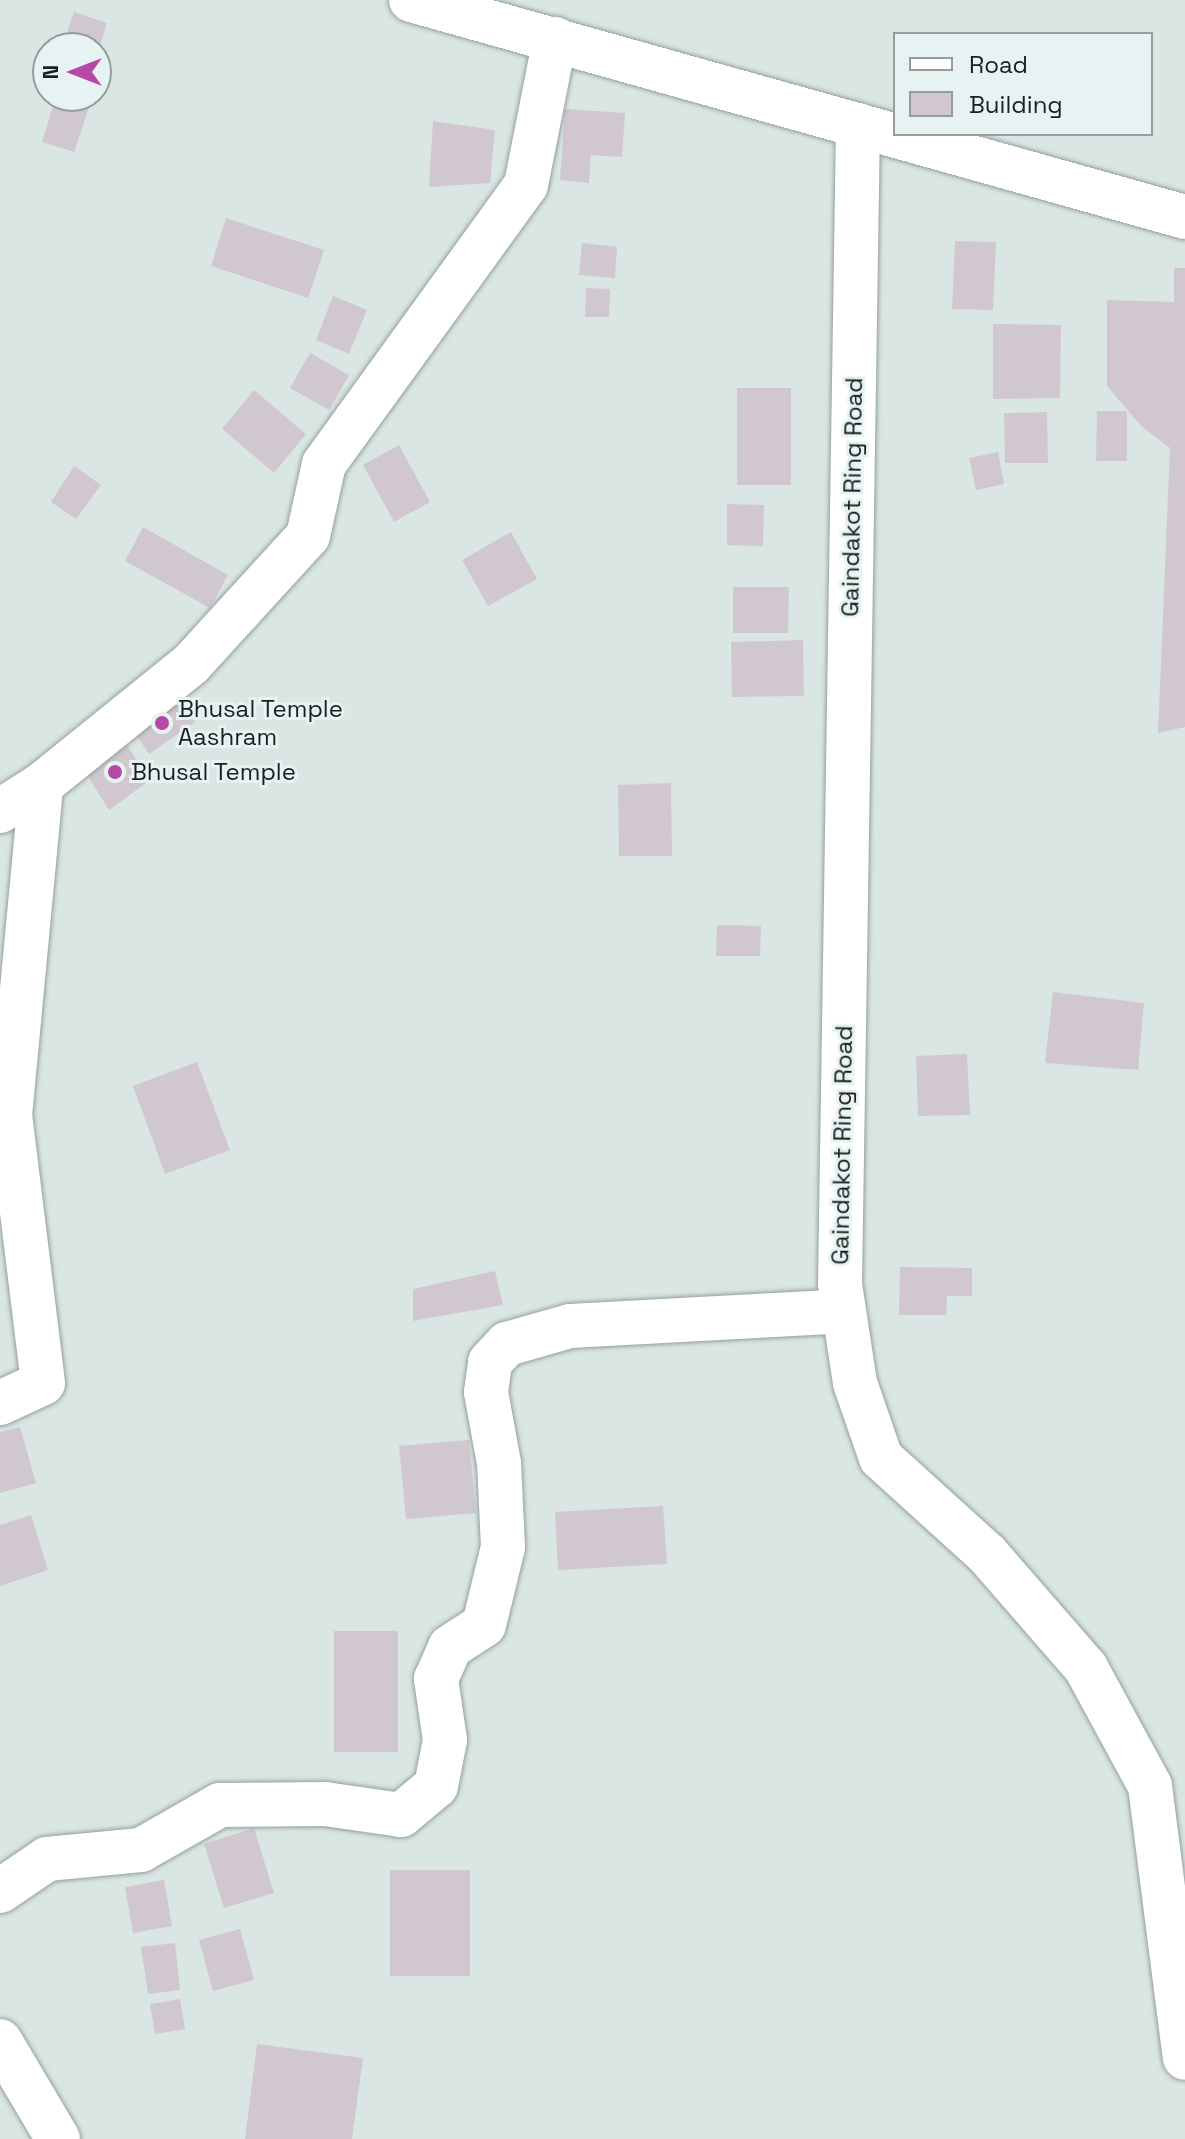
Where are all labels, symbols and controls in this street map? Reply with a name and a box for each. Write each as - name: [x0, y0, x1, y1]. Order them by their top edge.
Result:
- north arrow: [32, 32, 112, 112]
- legend: [893, 32, 1153, 136]
- text: Road: [969, 49, 1028, 80]
- text: N: [36, 65, 64, 79]
- text: Building: [969, 89, 1063, 120]
- street label: Gaindakot Ring Road: [836, 377, 868, 617]
- place label: Bhusal Temple Aashram: [178, 695, 344, 751]
- marker: Bhusal Temple Aashram: [153, 714, 171, 732]
- place label: Bhusal Temple: [131, 758, 297, 786]
- marker: Bhusal Temple: [106, 763, 124, 781]
- street label: Gaindakot Ring Road: [826, 1025, 858, 1265]

